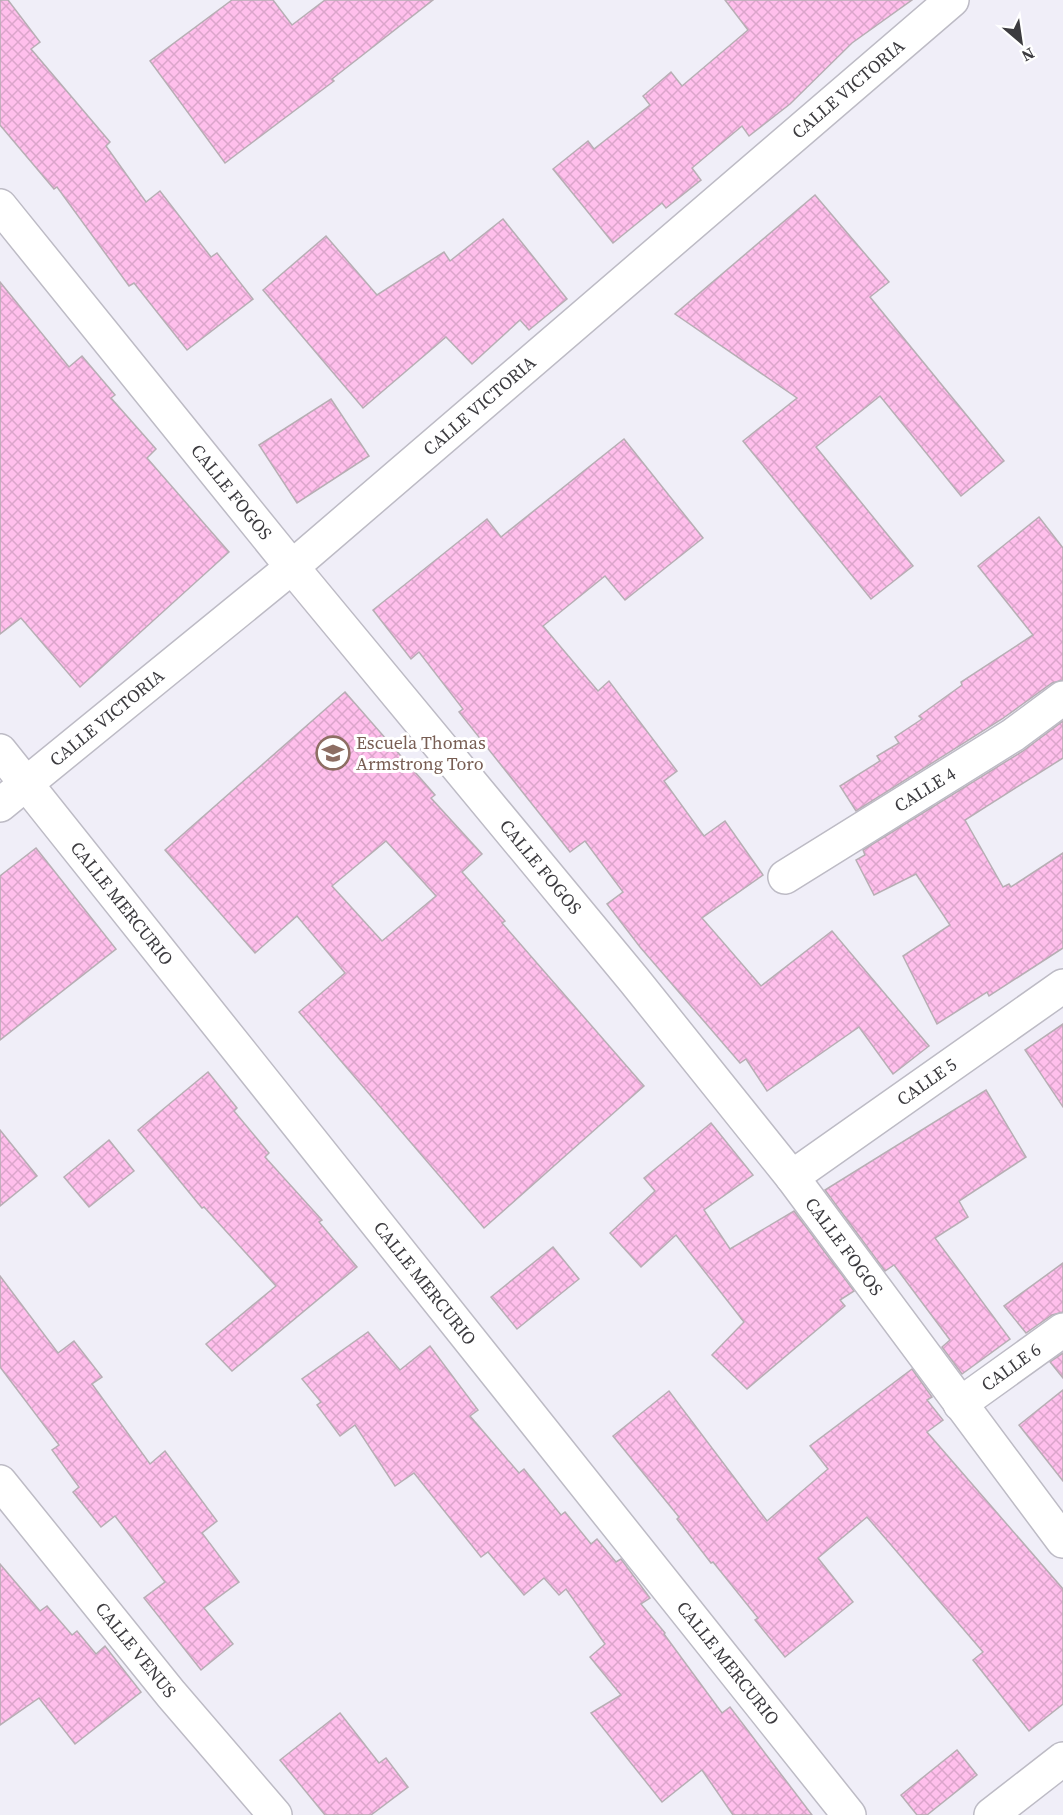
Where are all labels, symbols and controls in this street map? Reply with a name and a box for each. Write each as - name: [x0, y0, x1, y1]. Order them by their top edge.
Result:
- north arrow: [991, 12, 1051, 72]
- street label: CALLE VICTORIA: [786, 33, 910, 144]
- text: N: [1018, 43, 1039, 68]
- street label: CALLE VICTORIA: [417, 350, 541, 461]
- street label: CALLE FOGOS: [185, 439, 278, 545]
- street label: CALLE VICTORIA: [44, 663, 169, 772]
- place label: Escuela Thomas Armstrong Toro: [356, 730, 486, 776]
- school or university icon: Escuela Thomas Armstrong Toro: [315, 735, 351, 771]
- street label: CALLE 4: [889, 761, 960, 818]
- street label: CALLE FOGOS: [494, 814, 588, 920]
- street label: CALLE MERCURIO: [65, 836, 179, 970]
- street label: CALLE 5: [892, 1052, 962, 1111]
- street label: CALLE FOGOS: [799, 1192, 889, 1301]
- street label: CALLE MERCURIO: [368, 1216, 482, 1350]
- street label: CALLE 6: [976, 1337, 1046, 1397]
- street label: CALLE MERCURIO: [671, 1596, 785, 1730]
- street label: CALLE VENUS: [90, 1597, 182, 1703]

